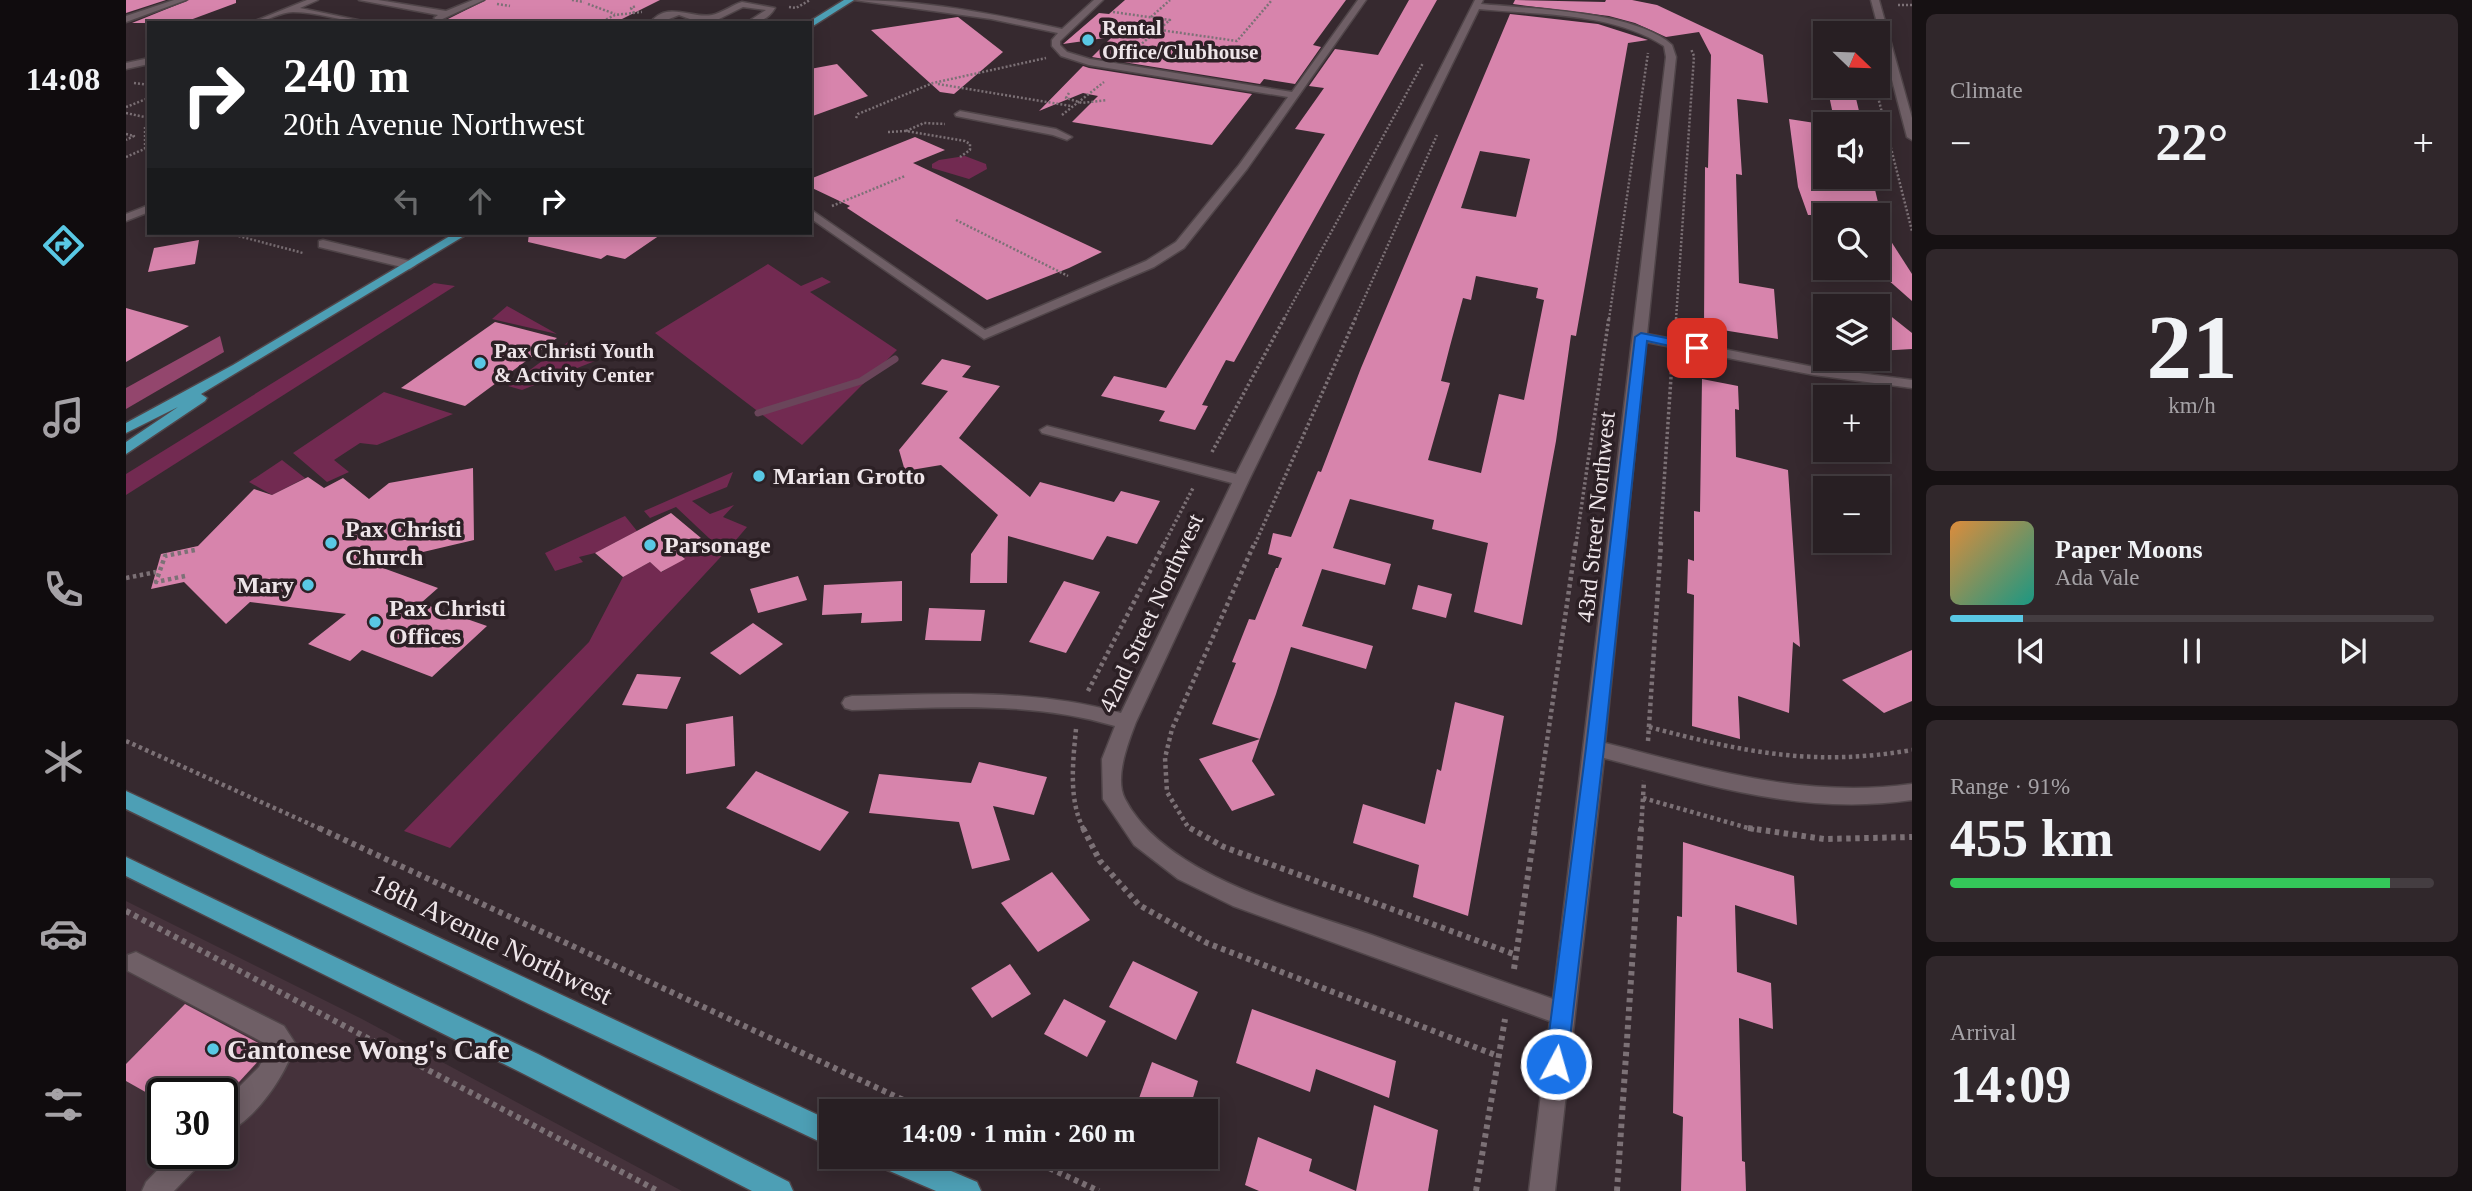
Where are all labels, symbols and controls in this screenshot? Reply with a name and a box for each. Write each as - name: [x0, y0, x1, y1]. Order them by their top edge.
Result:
- place label: Rental Office/Clubhouse: [1102, 16, 1258, 64]
- north arrow: [1813, 21, 1890, 98]
- map controls: [1813, 21, 1890, 553]
- marker: Rental Office/Clubhouse: [1080, 32, 1096, 48]
- text: 240 m: [283, 48, 410, 103]
- icon: right: [168, 49, 259, 140]
- text: 14:08: [26, 61, 100, 97]
- text: Climate: [1950, 78, 2023, 103]
- text: 20th Avenue Northwest: [283, 106, 585, 142]
- button: sound: [1813, 112, 1890, 189]
- text: 22°: [2156, 114, 2228, 171]
- text: −: [1950, 122, 1971, 164]
- text: +: [2413, 122, 2434, 164]
- icon: left: [388, 182, 426, 220]
- icon: ahead: [461, 182, 499, 220]
- icon: right: [534, 182, 572, 220]
- button: search: [1813, 203, 1890, 280]
- icon: directions: [39, 221, 88, 270]
- button: layers: [1813, 294, 1890, 371]
- text: 21: [2147, 297, 2238, 398]
- pin: [1667, 318, 1727, 378]
- icon: arrive: [1678, 329, 1716, 367]
- place label: Pax Christi Youth & Activity Center: [494, 339, 655, 387]
- marker: Pax Christi Youth & Activity Center: [472, 355, 488, 371]
- button: +: [1813, 385, 1890, 462]
- icon: music: [39, 393, 88, 442]
- text: km/h: [2168, 393, 2216, 418]
- street label: 43rd Street Northwest: [1572, 410, 1620, 624]
- place label: Marian Grotto: [773, 463, 925, 489]
- marker: Marian Grotto: [751, 468, 767, 484]
- button: −: [1813, 476, 1890, 553]
- street label: 42nd Street Northwest: [1094, 509, 1209, 716]
- place label: Pax Christi Church: [345, 516, 462, 570]
- place label: Parsonage: [664, 532, 771, 558]
- marker: Pax Christi Church: [323, 535, 339, 551]
- text: Paper Moons: [2055, 535, 2203, 564]
- marker: Parsonage: [642, 537, 658, 553]
- icon: phone: [39, 565, 88, 614]
- text: Ada Vale: [2055, 565, 2140, 590]
- place label: Mary: [237, 572, 294, 598]
- marker: Mary: [300, 577, 316, 593]
- place label: Pax Christi Offices: [389, 595, 506, 649]
- marker: Pax Christi Offices: [367, 614, 383, 630]
- icon: previous: [2012, 632, 2050, 670]
- icon: pause: [2173, 632, 2211, 670]
- icon: next: [2334, 632, 2372, 670]
- icon: climate: [39, 737, 88, 786]
- text: Range · 91%: [1950, 774, 2070, 799]
- text: 455 km: [1950, 810, 2113, 867]
- street label: 18th Avenue Northwest: [367, 867, 618, 1011]
- icon: car: [39, 909, 88, 958]
- text: Arrival: [1950, 1020, 2016, 1045]
- position arrow: [1519, 1027, 1593, 1101]
- place label: Cantonese Wong's Cafe: [227, 1034, 510, 1065]
- marker: Cantonese Wong's Cafe: [205, 1041, 221, 1057]
- text: 14:09: [1950, 1056, 2071, 1113]
- speed limit sign: 30: [147, 1078, 238, 1169]
- icon: filters: [39, 1080, 88, 1129]
- text: 14:09 · 1 min · 260 m: [902, 1119, 1136, 1148]

